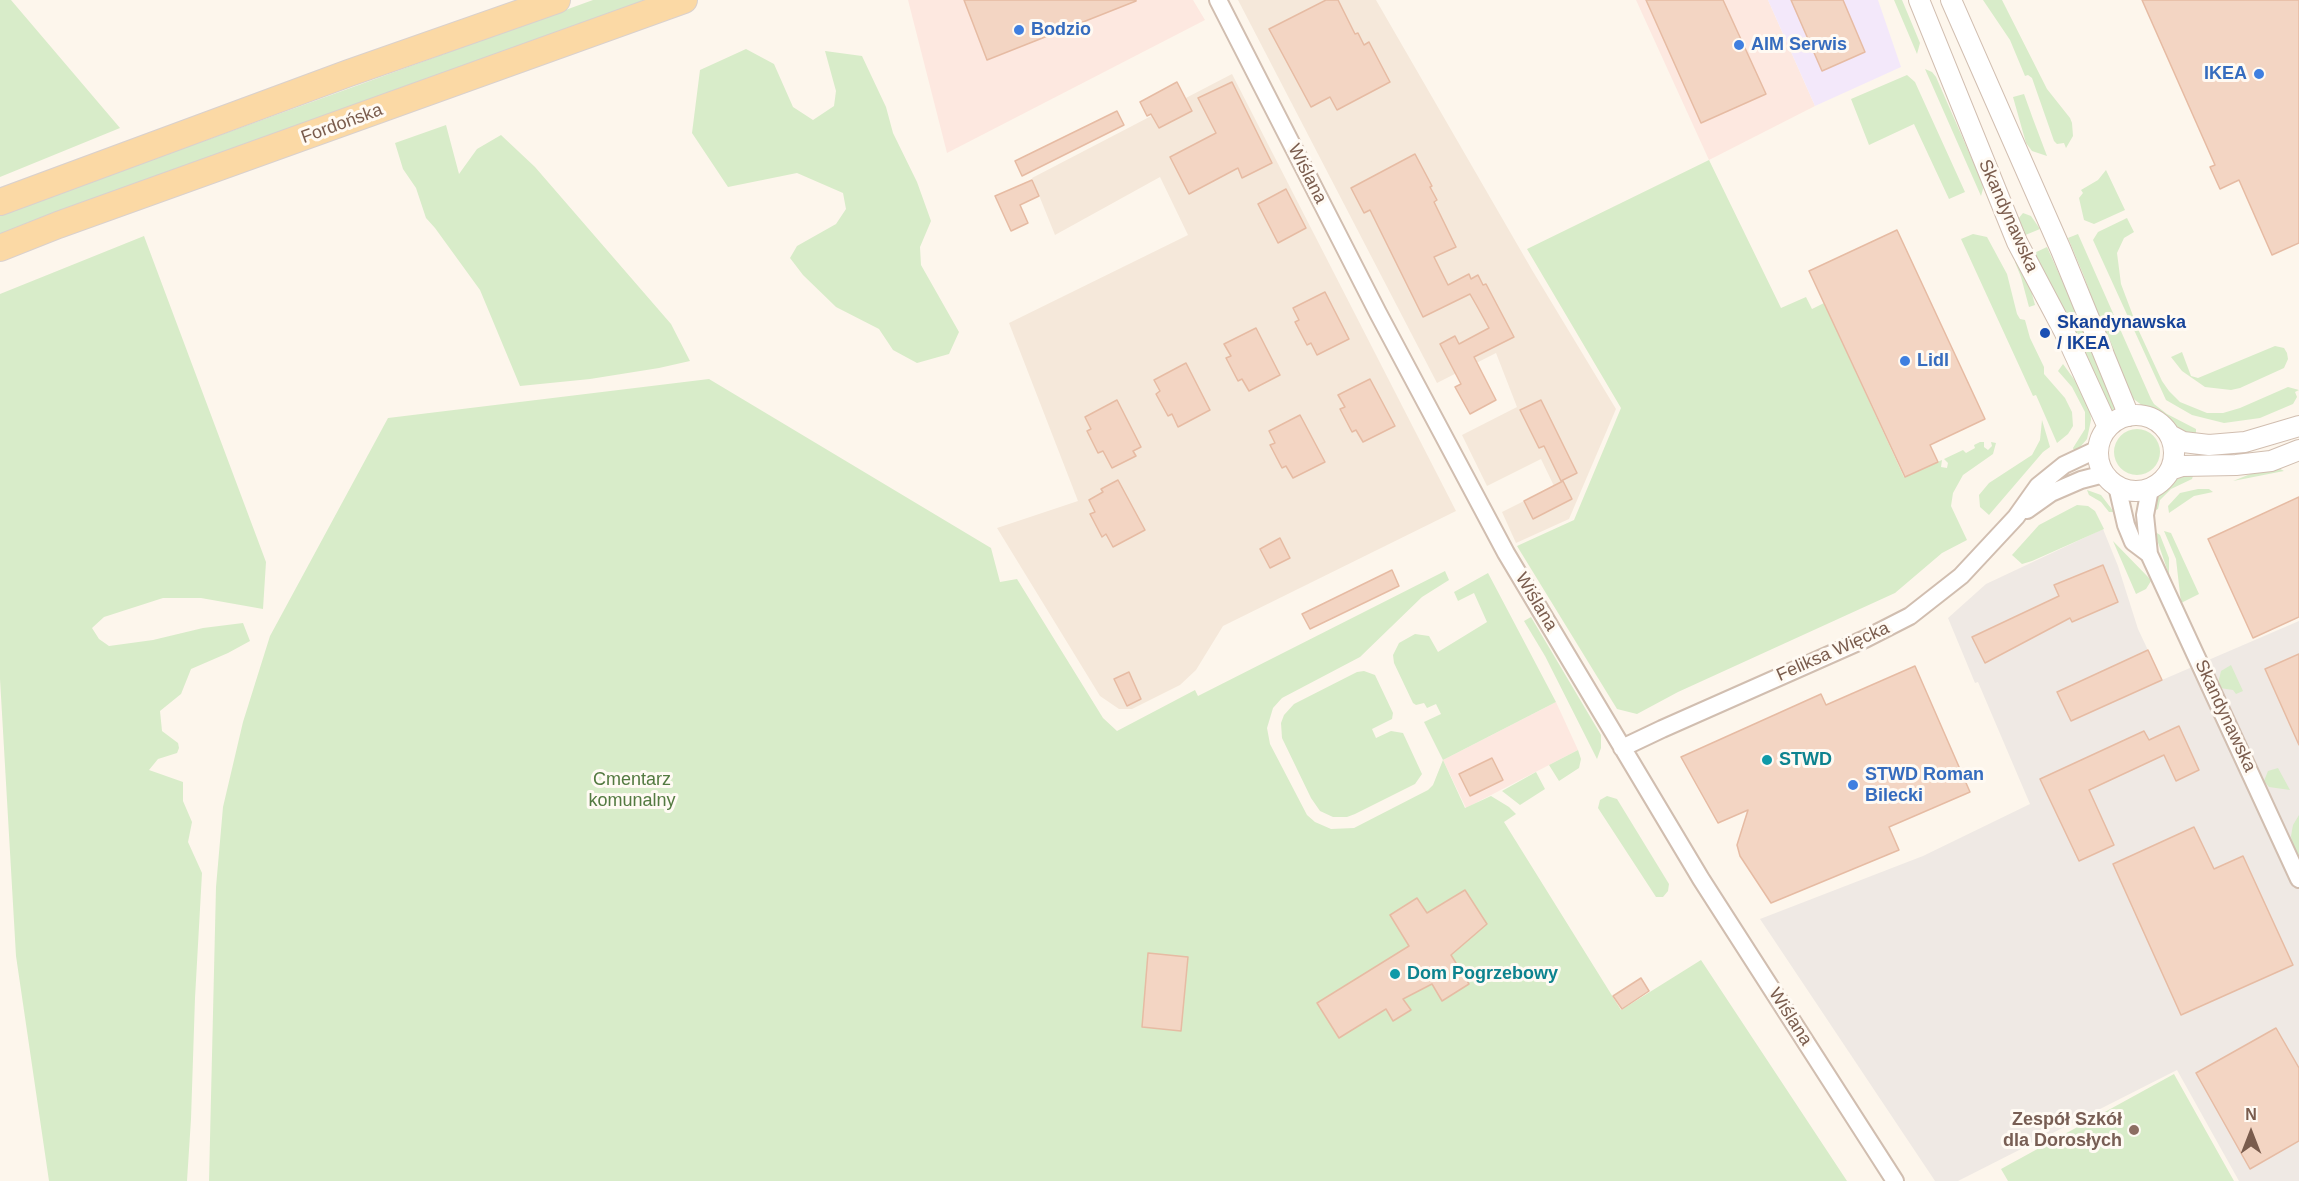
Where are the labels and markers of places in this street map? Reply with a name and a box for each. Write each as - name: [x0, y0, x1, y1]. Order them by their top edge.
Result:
- place label: Bodzio: [1031, 19, 1091, 41]
- marker: Bodzio: [1012, 23, 1026, 37]
- place label: AIM Serwis: [1751, 34, 1847, 56]
- marker: AIM Serwis: [1732, 38, 1746, 52]
- place label: IKEA: [2204, 63, 2247, 85]
- marker: IKEA: [2252, 67, 2266, 81]
- place label: Skandynawska / IKEA: [2057, 312, 2186, 354]
- marker: Skandynawska / IKEA: [2038, 326, 2052, 340]
- place label: Lidl: [1917, 350, 1949, 372]
- marker: Lidl: [1898, 354, 1912, 368]
- place label: STWD: [1779, 749, 1832, 771]
- marker: STWD: [1760, 753, 1774, 767]
- place label: STWD Roman Bilecki: [1865, 764, 1984, 806]
- marker: STWD Roman Bilecki: [1846, 778, 1860, 792]
- place label: Dom Pogrzebowy: [1407, 963, 1558, 985]
- marker: Dom Pogrzebowy: [1388, 967, 1402, 981]
- place label: Zespół Szkół dla Dorosłych: [2003, 1109, 2122, 1152]
- marker: Zespół Szkół dla Dorosłych: [2127, 1123, 2141, 1137]

